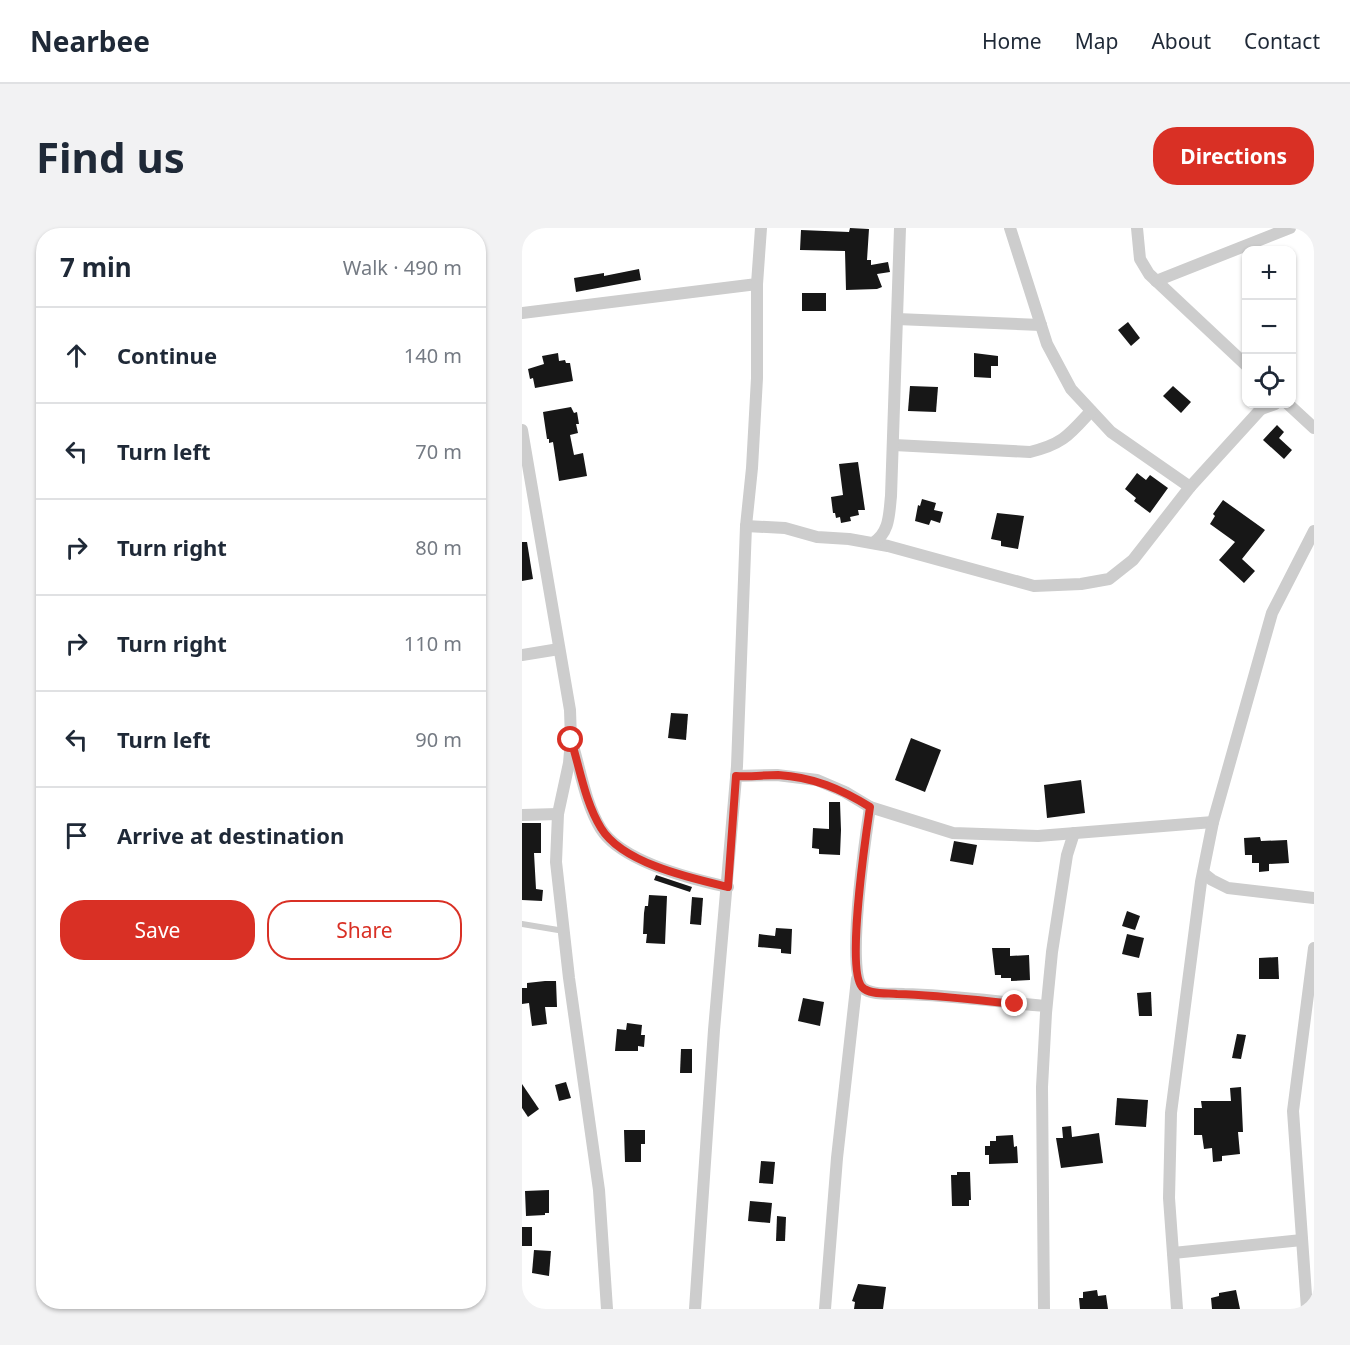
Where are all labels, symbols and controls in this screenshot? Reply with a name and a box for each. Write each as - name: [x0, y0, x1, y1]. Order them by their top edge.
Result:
- text: Nearbee: [30, 22, 150, 60]
- text: Home: [982, 27, 1042, 55]
- text: Map: [1075, 27, 1118, 55]
- text: About: [1151, 27, 1211, 55]
- text: Contact: [1244, 27, 1320, 55]
- button: Directions: [1153, 127, 1314, 185]
- text: Find us: [36, 128, 185, 185]
- map controls: [1242, 246, 1296, 408]
- button: +: [1242, 246, 1296, 300]
- text: 7 min: [60, 249, 132, 285]
- text: Walk · 490 m: [343, 254, 462, 281]
- button: −: [1242, 300, 1296, 354]
- icon: ahead: [60, 339, 93, 372]
- text: Continue: [117, 340, 217, 370]
- text: 140 m: [404, 342, 462, 369]
- button: locate: [1242, 354, 1296, 408]
- icon: left: [60, 435, 93, 468]
- text: Turn left: [117, 436, 211, 466]
- text: 70 m: [415, 438, 462, 465]
- icon: right: [60, 531, 93, 564]
- text: Turn right: [117, 532, 227, 562]
- text: 80 m: [415, 534, 462, 561]
- icon: right: [60, 627, 93, 660]
- text: Turn right: [117, 628, 227, 658]
- text: 110 m: [404, 630, 462, 657]
- icon: left: [60, 723, 93, 756]
- text: Turn left: [117, 724, 211, 754]
- text: 90 m: [415, 726, 462, 753]
- route start: [557, 726, 583, 752]
- icon: arrive: [60, 819, 93, 852]
- text: Arrive at destination: [117, 820, 344, 850]
- button: Save: [60, 900, 255, 960]
- button: Share: [267, 900, 462, 960]
- route end: [1001, 990, 1027, 1016]

